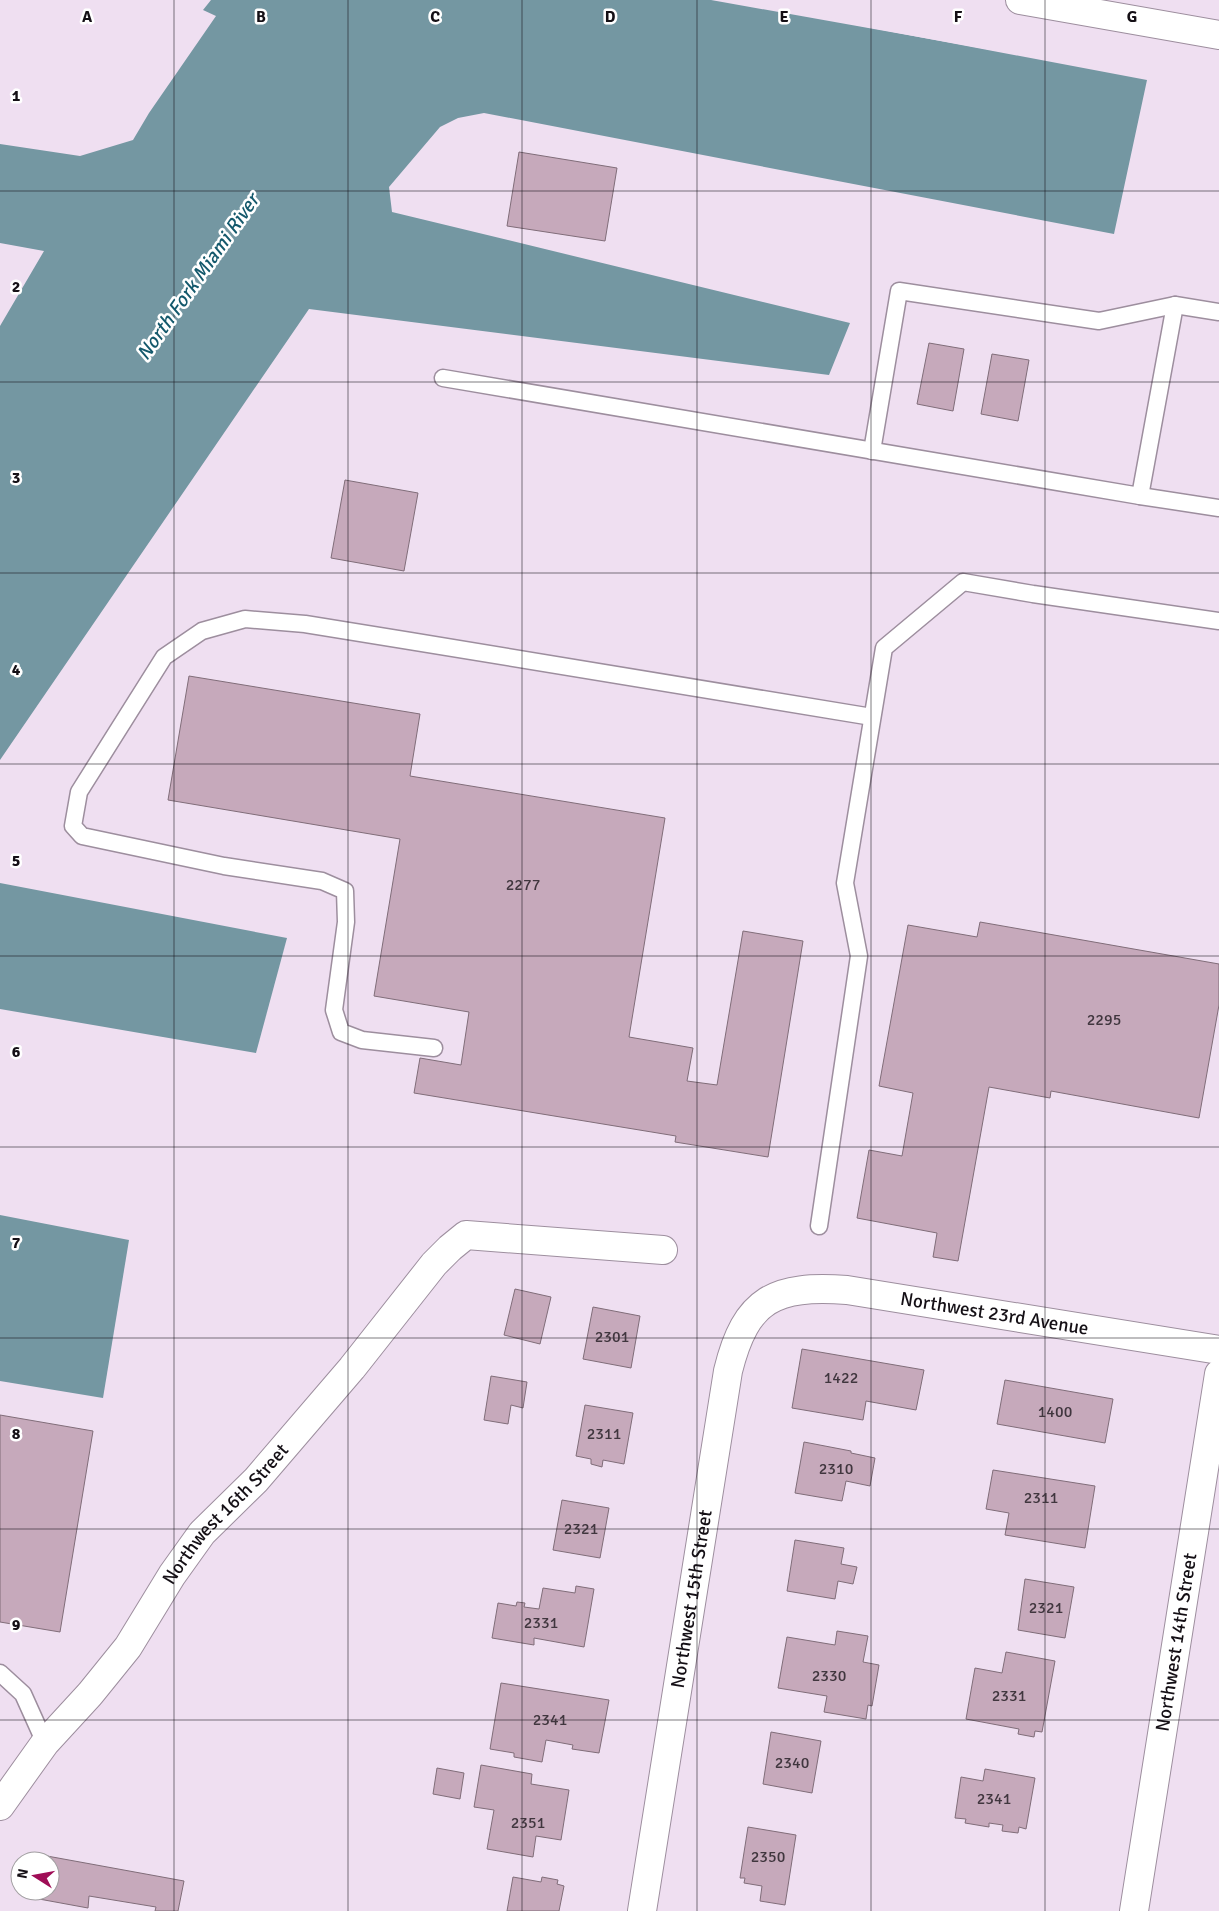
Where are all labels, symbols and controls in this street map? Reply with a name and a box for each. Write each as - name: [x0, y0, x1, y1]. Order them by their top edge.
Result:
- text: A: [82, 7, 93, 27]
- text: B: [256, 7, 266, 27]
- text: C: [430, 7, 440, 27]
- text: D: [605, 7, 616, 27]
- text: E: [779, 7, 789, 27]
- text: F: [954, 7, 963, 27]
- text: G: [1127, 7, 1137, 27]
- text: 1: [12, 86, 21, 106]
- water label: North Fork Miami River: [131, 187, 266, 365]
- text: 2: [12, 277, 20, 297]
- text: 3: [12, 468, 20, 488]
- text: 4: [12, 660, 21, 680]
- text: 5: [12, 851, 20, 871]
- house number: 2277: [506, 875, 540, 895]
- house number: 2295: [1087, 1010, 1121, 1030]
- text: 6: [12, 1042, 21, 1062]
- text: 7: [12, 1233, 21, 1253]
- street label: Northwest 23rd Avenue: [899, 1287, 1090, 1341]
- house number: 2301: [595, 1327, 629, 1347]
- house number: 1422: [824, 1368, 858, 1388]
- house number: 1400: [1038, 1402, 1072, 1422]
- text: 8: [12, 1424, 21, 1444]
- house number: 2311: [587, 1424, 621, 1444]
- street label: Northwest 16th Street: [157, 1438, 294, 1589]
- house number: 2310: [819, 1459, 853, 1479]
- house number: 2311: [1024, 1488, 1058, 1508]
- street label: Northwest 15th Street: [666, 1508, 718, 1690]
- house number: 2321: [564, 1519, 598, 1539]
- street label: Northwest 14th Street: [1151, 1551, 1203, 1733]
- house number: 2321: [1029, 1598, 1063, 1618]
- house number: 2331: [524, 1613, 558, 1633]
- text: 9: [12, 1615, 21, 1635]
- house number: 2330: [812, 1666, 846, 1686]
- house number: 2331: [992, 1686, 1026, 1706]
- house number: 2341: [533, 1710, 567, 1730]
- house number: 2340: [775, 1753, 809, 1773]
- house number: 2341: [977, 1789, 1011, 1809]
- house number: 2351: [511, 1813, 545, 1833]
- house number: 2350: [751, 1847, 785, 1867]
- north arrow: [10, 1851, 60, 1901]
- text: N: [13, 1867, 32, 1880]

